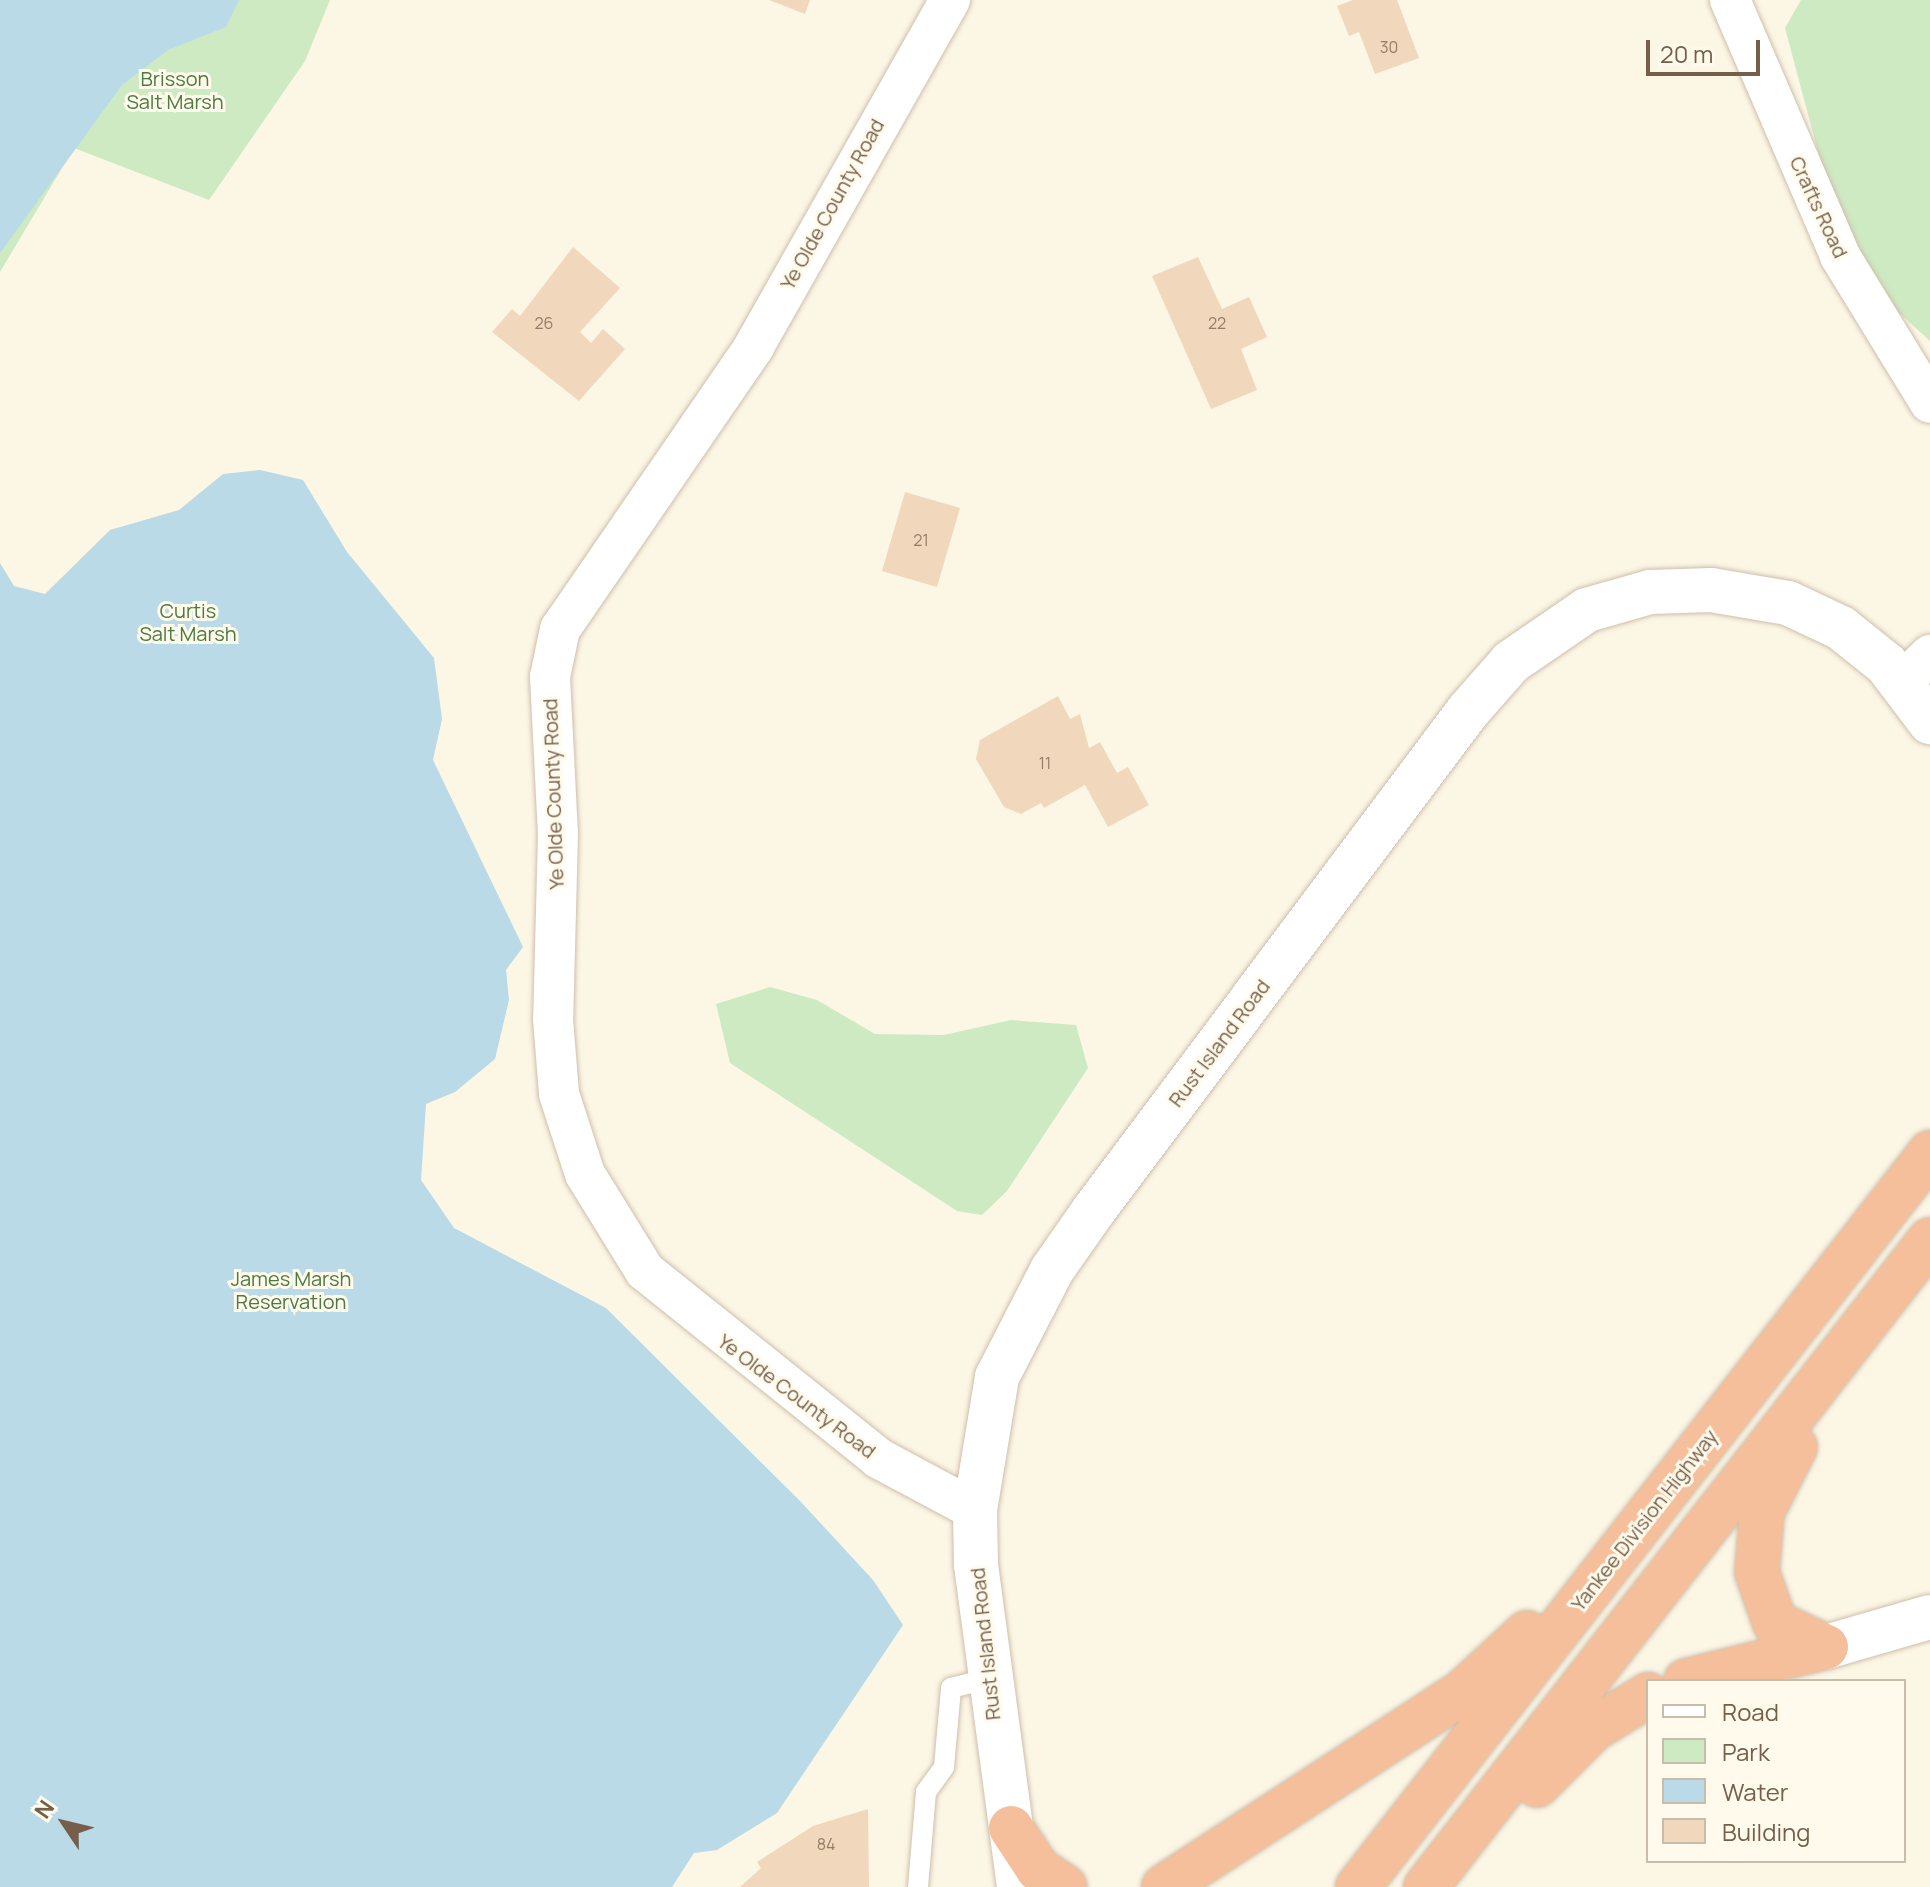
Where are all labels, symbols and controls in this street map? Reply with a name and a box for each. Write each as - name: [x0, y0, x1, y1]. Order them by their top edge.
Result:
- scale bar: [1650, 24, 1764, 74]
- house number: 30: [1380, 37, 1398, 57]
- text: 20 m: [1660, 37, 1713, 70]
- park label: Brisson Salt Marsh: [126, 66, 224, 113]
- street label: Ye Olde County Road: [775, 114, 889, 294]
- street label: Crafts Road: [1785, 152, 1853, 262]
- house number: 26: [534, 313, 554, 333]
- house number: 22: [1208, 313, 1226, 333]
- house number: 21: [913, 530, 929, 550]
- park label: Curtis Salt Marsh: [139, 599, 237, 646]
- street label: Ye Olde County Road: [538, 698, 568, 890]
- house number: 11: [1039, 753, 1051, 773]
- street label: Rust Island Road: [1163, 975, 1275, 1111]
- park label: James Marsh Reservation: [231, 1266, 351, 1313]
- street label: Ye Olde County Road: [713, 1329, 881, 1463]
- street label: Yankee Division Highway: [1566, 1425, 1722, 1615]
- street label: Rust Island Road: [965, 1567, 1005, 1721]
- legend: [1646, 1679, 1906, 1863]
- text: Road: [1722, 1695, 1779, 1728]
- text: Park: [1722, 1735, 1770, 1768]
- text: Water: [1722, 1775, 1789, 1808]
- north arrow: [24, 1783, 104, 1863]
- text: N: [28, 1794, 61, 1824]
- text: Building: [1722, 1815, 1810, 1848]
- house number: 84: [817, 1834, 835, 1854]

